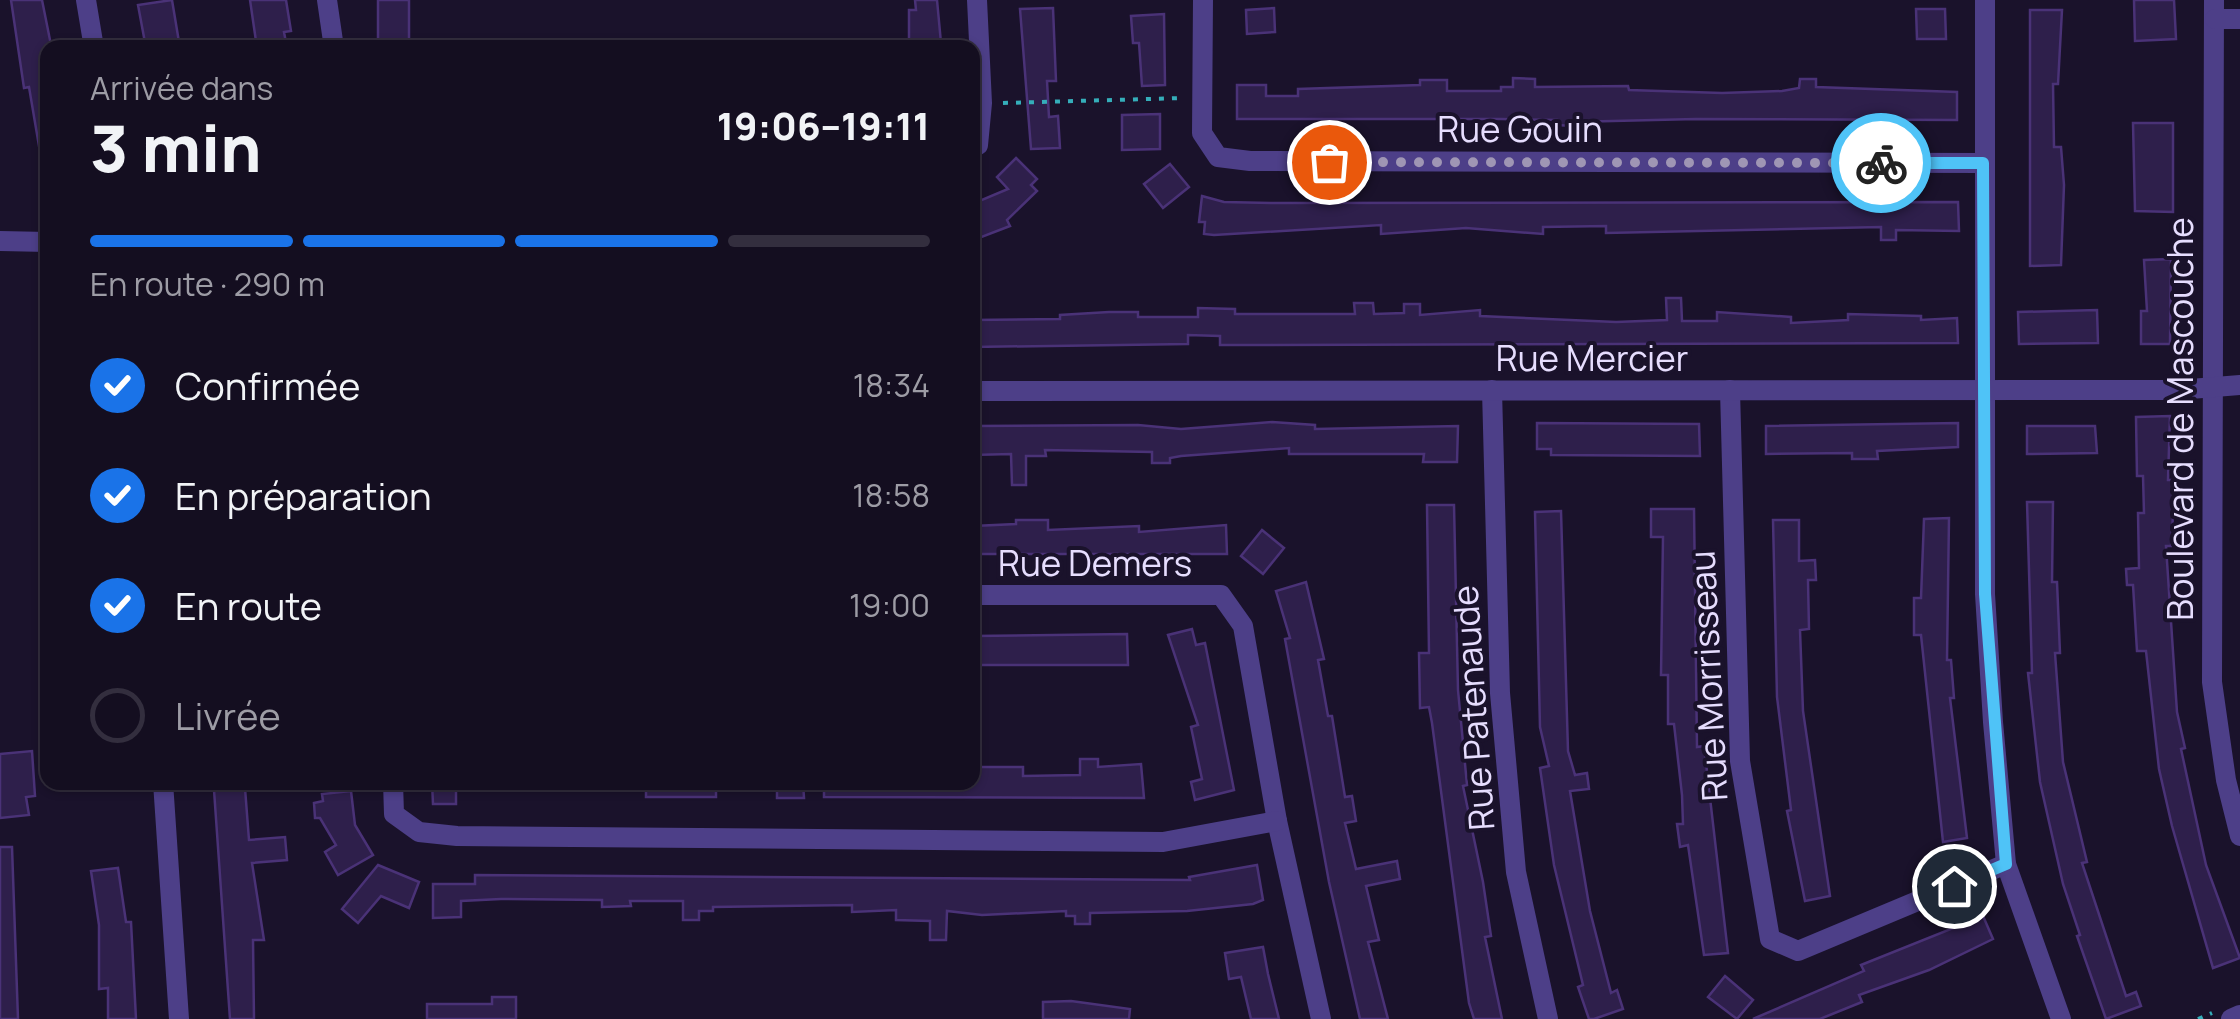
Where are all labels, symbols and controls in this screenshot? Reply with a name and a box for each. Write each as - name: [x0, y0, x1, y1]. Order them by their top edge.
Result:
- text: Arrivée dans: [90, 66, 273, 110]
- text: 19:06–19:11: [717, 99, 930, 151]
- text: 3 min: [90, 103, 262, 192]
- street label: Rue Gouin: [1437, 105, 1603, 153]
- courier: [1831, 113, 1931, 213]
- pin: [1287, 120, 1372, 205]
- icon: bag: [1302, 135, 1357, 190]
- icon: bike: [1854, 136, 1909, 191]
- street label: Boulevard de Mascouche: [2156, 217, 2204, 621]
- text: En route · 290 m: [90, 262, 325, 306]
- street label: Rue Mercier: [1496, 334, 1688, 382]
- icon: check: [90, 358, 145, 413]
- text: Confirmée: [175, 359, 361, 411]
- text: 18:34: [853, 363, 930, 407]
- icon: check: [90, 468, 145, 523]
- text: En préparation: [175, 469, 431, 521]
- text: 18:58: [852, 473, 930, 517]
- street label: Rue Demers: [998, 539, 1192, 587]
- street label: Rue Morrisseau: [1677, 549, 1739, 803]
- icon: check: [90, 578, 145, 633]
- text: En route: [175, 579, 322, 631]
- text: 19:00: [849, 583, 930, 627]
- street label: Rue Patenaude: [1440, 584, 1506, 832]
- text: Livrée: [175, 689, 281, 741]
- pin: [1912, 844, 1997, 929]
- icon: home: [1927, 859, 1982, 914]

